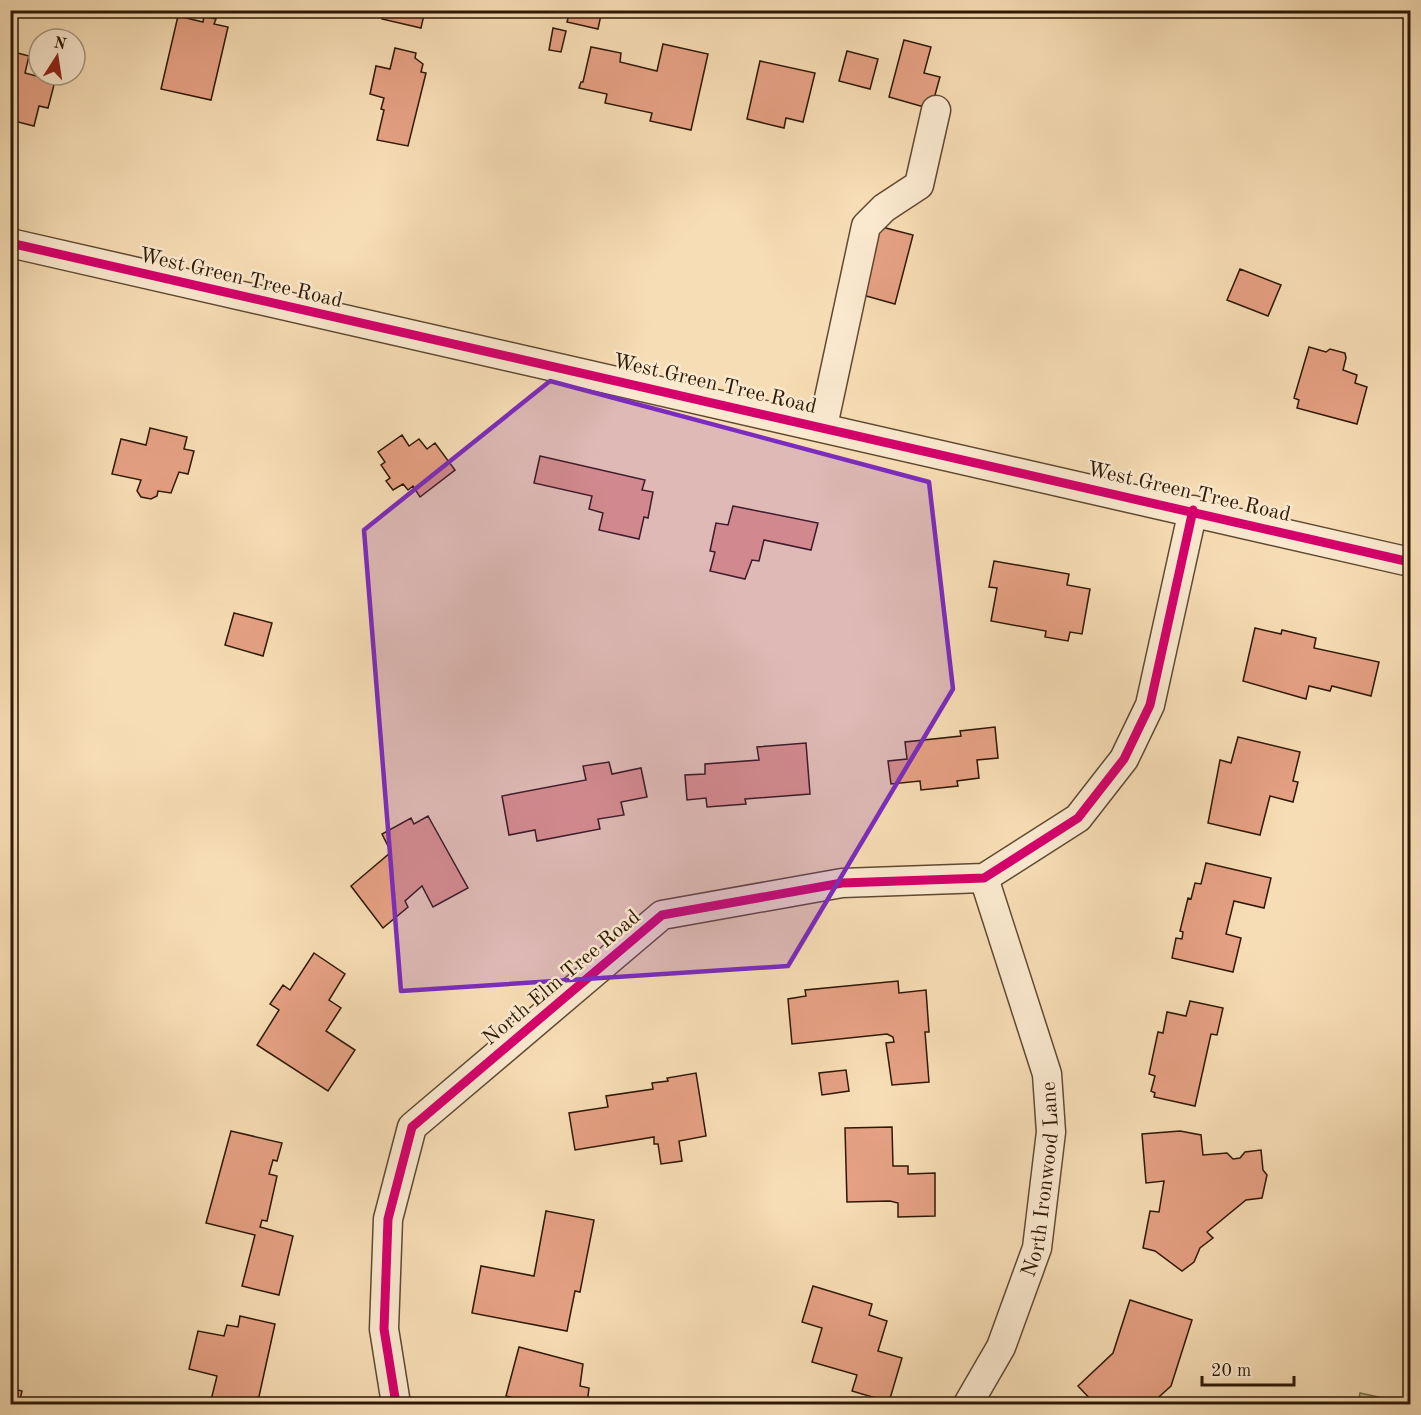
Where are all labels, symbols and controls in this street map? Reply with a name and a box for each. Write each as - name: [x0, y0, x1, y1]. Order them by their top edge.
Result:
- north arrow: [27, 27, 87, 87]
- text: N: [52, 35, 68, 54]
- street label: West Green Tree Road: [137, 245, 345, 312]
- street label: West Green Tree Road: [611, 351, 819, 418]
- street label: West Green Tree Road: [1085, 459, 1293, 526]
- street label: North Elm Tree Road: [479, 906, 645, 1050]
- street label: North Ironwood Lane: [1018, 1081, 1063, 1280]
- scale bar: [1202, 1349, 1294, 1387]
- text: 20 m: [1211, 1362, 1251, 1380]

